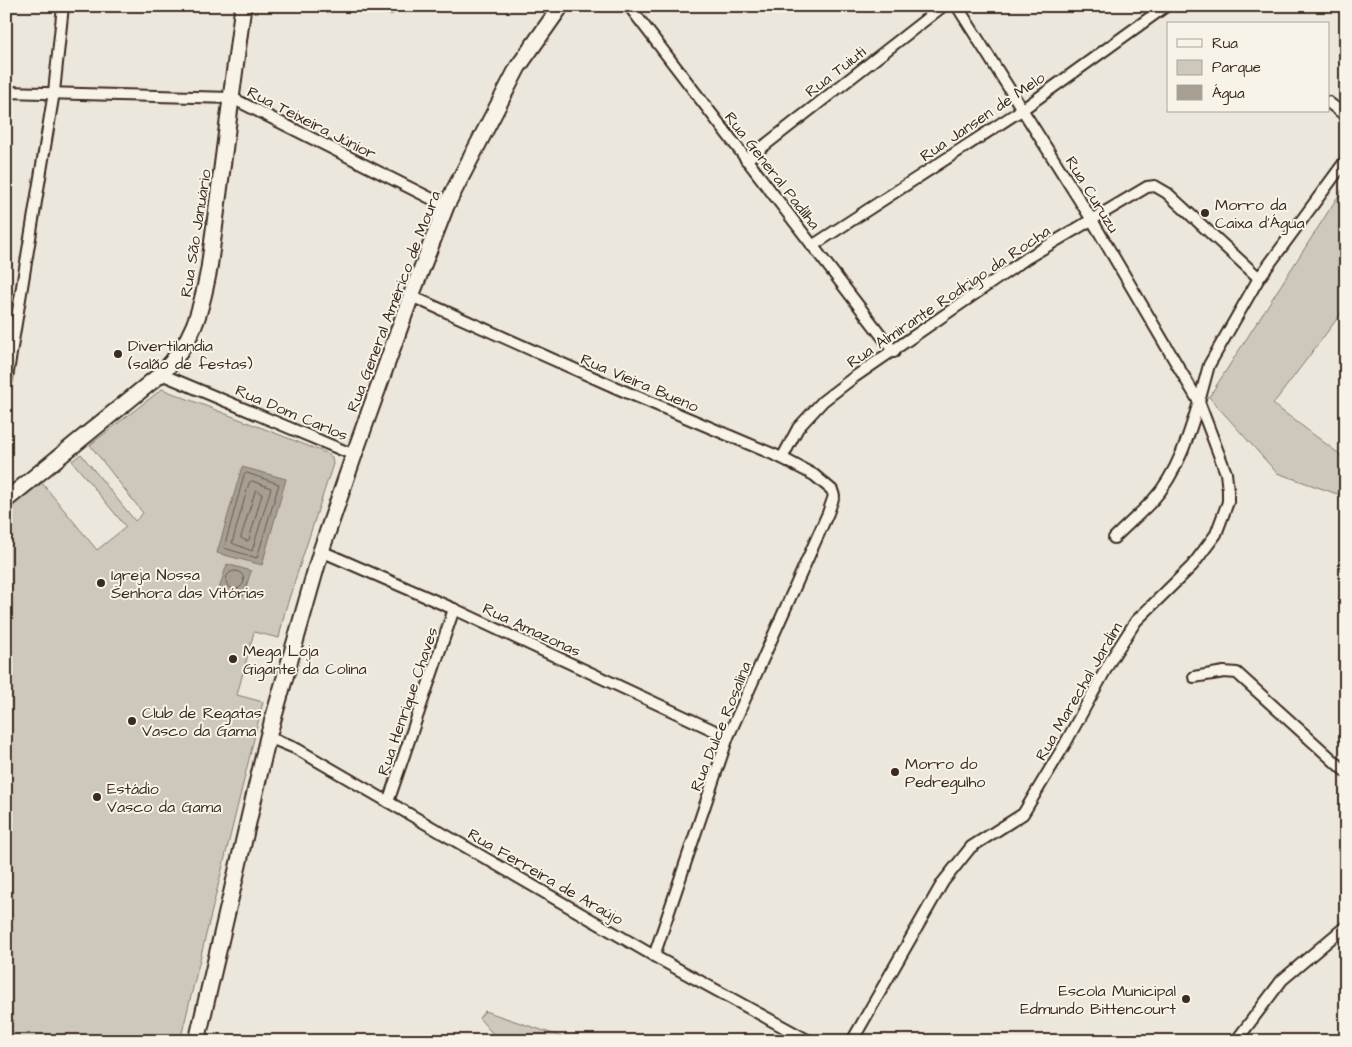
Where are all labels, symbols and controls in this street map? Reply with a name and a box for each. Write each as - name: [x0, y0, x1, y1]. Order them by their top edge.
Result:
- legend: [1167, 22, 1330, 112]
- text: Rua: [1212, 33, 1238, 54]
- street label: Rua Tuiuti: [801, 41, 871, 102]
- text: Parque: [1212, 57, 1261, 78]
- street label: Rua Jansen de Melo: [916, 67, 1049, 167]
- street label: Rua Teixeira Júnior: [243, 81, 380, 165]
- text: Água: [1212, 83, 1245, 105]
- street label: Rua General Padilha: [719, 107, 825, 234]
- street label: Rua Curuzu: [1060, 152, 1124, 237]
- street label: Rua São Januário: [175, 168, 217, 299]
- street label: Rua General Américo de Moura: [342, 188, 446, 415]
- place label: Morro da Caixa d'Água: [1215, 194, 1305, 235]
- marker: Morro da Caixa d'Água: [1199, 207, 1211, 219]
- street label: Rua Almirante Rodrigo da Rocha: [842, 220, 1055, 374]
- place label: Divertilandia (salão de festas): [128, 335, 253, 375]
- marker: Divertilandia (salão de festas): [112, 348, 124, 360]
- street label: Rua Vieira Bueno: [577, 348, 702, 418]
- street label: Rua Dom Carlos: [232, 379, 351, 447]
- place label: Igreja Nossa Senhora das Vitórias: [111, 564, 264, 604]
- marker: Igreja Nossa Senhora das Vitórias: [95, 577, 107, 589]
- street label: Rua Amazonas: [479, 598, 584, 662]
- street label: Rua Marechal Jardim: [1030, 618, 1128, 765]
- street label: Rua Henrique Chaves: [372, 624, 444, 778]
- place label: Mega Loja Gigante da Colina: [243, 640, 367, 681]
- marker: Mega Loja Gigante da Colina: [227, 653, 239, 665]
- street label: Rua Dulce Rosalina: [685, 658, 757, 794]
- place label: Club de Regatas Vasco da Gama: [142, 702, 262, 742]
- marker: Club de Regatas Vasco da Gama: [126, 715, 138, 727]
- place label: Morro do Pedregulho: [905, 753, 985, 794]
- marker: Morro do Pedregulho: [889, 766, 901, 778]
- place label: Estádio Vasco da Gama: [107, 778, 221, 818]
- marker: Estádio Vasco da Gama: [91, 791, 103, 803]
- street label: Rua Ferreira de Araújo: [464, 823, 627, 930]
- place label: Escola Municipal Edmundo Bittencourt: [1020, 980, 1177, 1020]
- marker: Escola Municipal Edmundo Bittencourt: [1180, 993, 1192, 1005]

